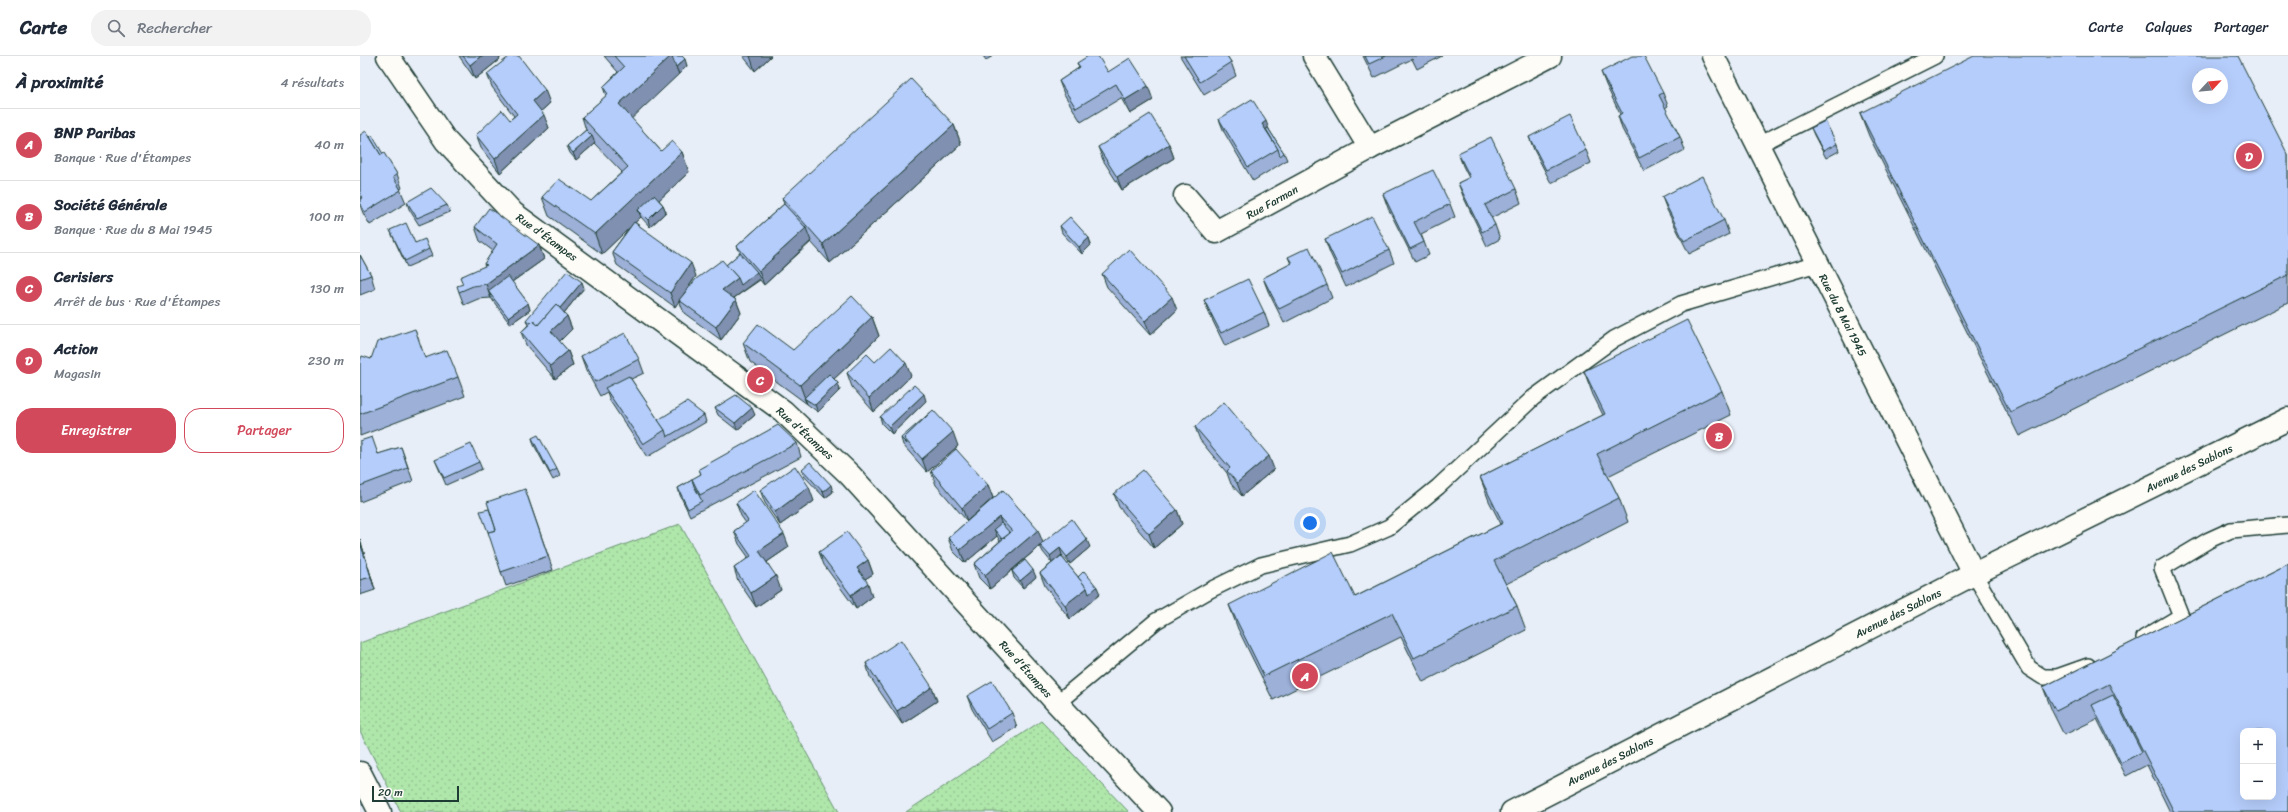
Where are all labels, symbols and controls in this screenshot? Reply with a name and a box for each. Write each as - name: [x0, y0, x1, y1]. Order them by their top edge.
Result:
- search box: [91, 10, 371, 46]
- text: Carte: [20, 11, 67, 44]
- text: Rechercher: [137, 15, 212, 41]
- text: Carte: [2089, 15, 2123, 40]
- text: Calques: [2145, 15, 2192, 40]
- text: Partager: [2214, 15, 2268, 40]
- icon: search: [105, 17, 127, 39]
- text: À proximité: [16, 67, 103, 97]
- north arrow: [2192, 68, 2228, 104]
- text: 4 résultats: [281, 71, 344, 94]
- text: BNP Paribas: [54, 120, 135, 146]
- text: A: [25, 133, 33, 156]
- text: 40 m: [314, 133, 344, 156]
- pin: D: [2236, 141, 2262, 171]
- text: Banque · Rue d'Étampes: [54, 146, 191, 169]
- street label: Rue Farman: [1243, 180, 1302, 225]
- text: Société Générale: [54, 192, 167, 218]
- text: B: [25, 205, 33, 228]
- text: 100 m: [309, 205, 344, 228]
- street label: Rue d'Étampes: [512, 208, 582, 267]
- text: Banque · Rue du 8 Mai 1945: [54, 218, 213, 241]
- text: Cerisiers: [54, 264, 113, 290]
- street label: Rue du 8 Mai 1945: [1814, 271, 1872, 360]
- text: C: [25, 277, 33, 300]
- text: 130 m: [310, 277, 344, 300]
- text: Arrêt de bus · Rue d'Étampes: [54, 290, 220, 313]
- text: Action: [54, 336, 98, 362]
- text: D: [25, 349, 33, 372]
- text: 230 m: [308, 349, 344, 372]
- text: Magasin: [54, 362, 101, 385]
- pin: C: [747, 365, 773, 395]
- street label: Rue d'Étampes: [771, 402, 839, 465]
- button: Enregistrer: [16, 408, 176, 453]
- button: Partager: [184, 408, 344, 453]
- pin: B: [1706, 421, 1732, 451]
- street label: Avenue des Sablons: [2141, 439, 2237, 498]
- your location: [1300, 513, 1320, 533]
- street label: Avenue des Sablons: [1851, 583, 1946, 644]
- street label: Rue d'Étampes: [994, 636, 1058, 703]
- pin: A: [1292, 661, 1318, 691]
- map controls: [2240, 728, 2276, 800]
- button: +: [2240, 728, 2276, 764]
- street label: Avenue des Sablons: [1563, 731, 1658, 792]
- button: −: [2240, 764, 2276, 800]
- text: 20 m: [378, 783, 403, 802]
- scale bar: [372, 784, 459, 803]

